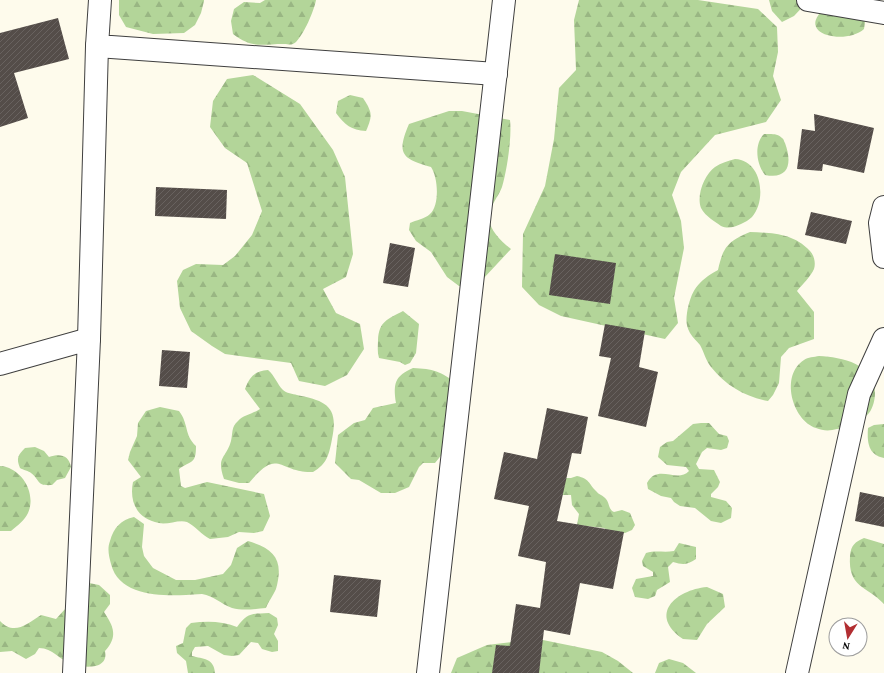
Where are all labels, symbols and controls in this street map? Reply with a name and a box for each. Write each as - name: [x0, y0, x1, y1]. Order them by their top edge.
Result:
- north arrow: [828, 617, 868, 657]
- text: N: [841, 640, 851, 653]

